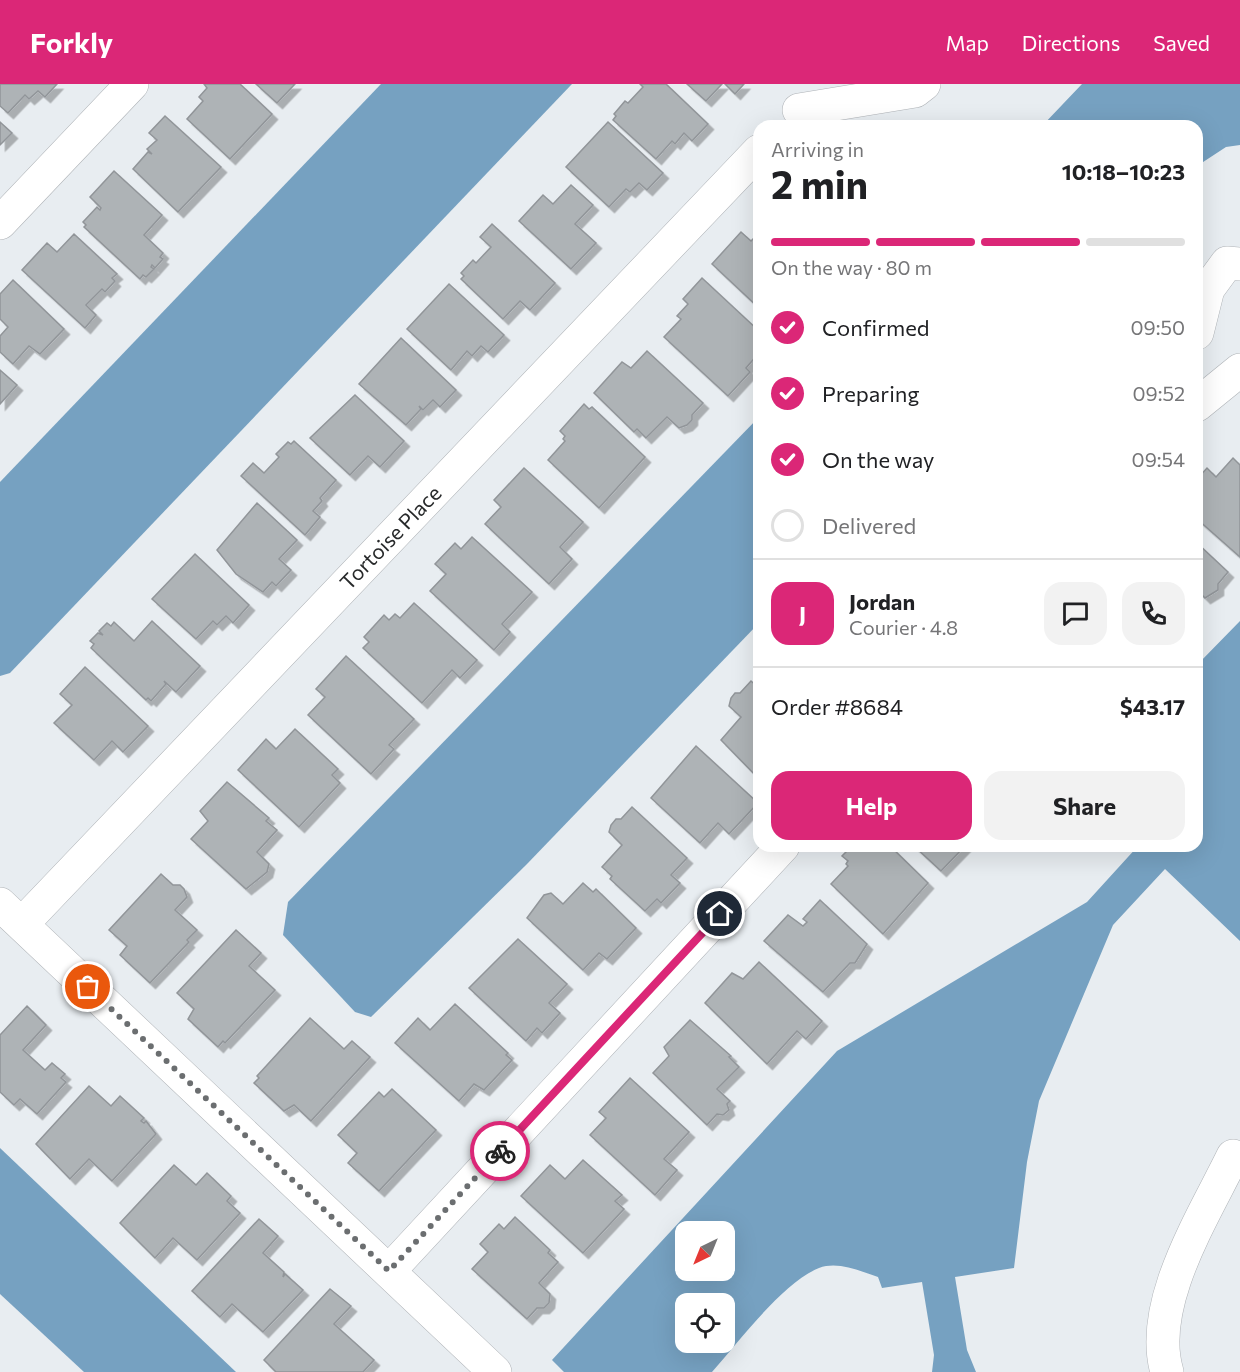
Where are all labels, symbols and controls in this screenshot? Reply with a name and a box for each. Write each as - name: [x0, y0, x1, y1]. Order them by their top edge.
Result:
- text: Forkly: [30, 25, 113, 59]
- text: Map: [946, 30, 989, 55]
- text: Directions: [1022, 30, 1120, 55]
- text: Saved: [1153, 30, 1210, 55]
- text: Arriving in: [771, 137, 864, 161]
- text: 10:18–10:23: [1062, 158, 1185, 185]
- text: 2 min: [771, 159, 868, 207]
- text: On the way · 80 m: [771, 255, 932, 279]
- icon: check: [771, 311, 804, 344]
- text: Confirmed: [822, 314, 929, 341]
- text: 09:50: [1131, 315, 1185, 339]
- icon: check: [771, 377, 804, 410]
- text: Preparing: [822, 380, 919, 407]
- text: 09:52: [1133, 381, 1185, 405]
- icon: check: [771, 443, 804, 476]
- text: On the way: [822, 446, 934, 473]
- text: 09:54: [1132, 447, 1185, 471]
- street label: Tortoise Place: [334, 480, 446, 594]
- text: Delivered: [822, 512, 916, 539]
- button: chat: [1044, 582, 1107, 645]
- button: phone: [1122, 582, 1185, 645]
- text: Jordan: [849, 588, 915, 615]
- text: J: [799, 600, 806, 627]
- text: Courier · 4.8: [849, 615, 958, 639]
- text: Order #8684: [771, 693, 903, 720]
- text: $43.17: [1120, 693, 1185, 720]
- button: Help: [771, 771, 972, 840]
- button: Share: [984, 771, 1185, 840]
- pin: [694, 888, 745, 939]
- icon: home: [703, 897, 736, 930]
- pin: [62, 961, 113, 1012]
- icon: bag: [71, 970, 104, 1003]
- courier: [470, 1121, 530, 1181]
- icon: bike: [484, 1135, 517, 1168]
- north arrow: [675, 1221, 735, 1281]
- map controls: [675, 1221, 735, 1353]
- button: locate: [675, 1293, 735, 1353]

